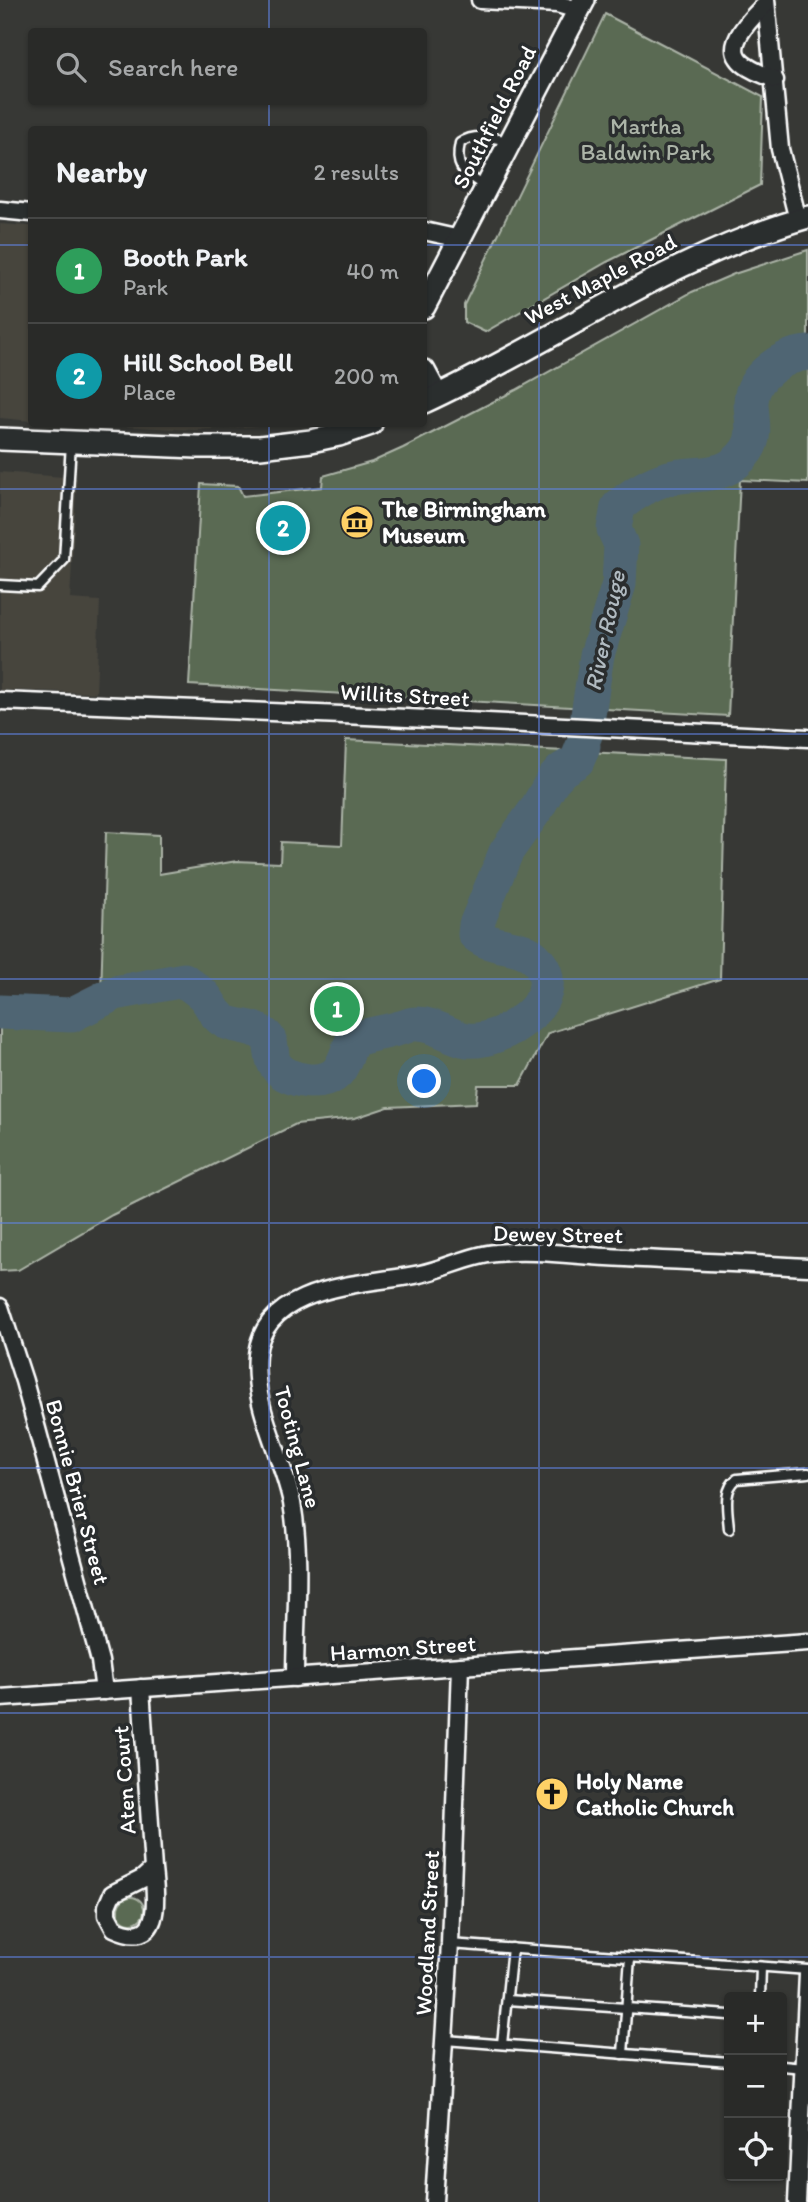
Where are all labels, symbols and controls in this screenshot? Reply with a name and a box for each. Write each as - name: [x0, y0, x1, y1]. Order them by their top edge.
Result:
- search box: [28, 28, 427, 105]
- street label: Southfield Road: [446, 41, 542, 193]
- icon: search: [52, 48, 90, 86]
- text: Search here: [108, 51, 238, 83]
- park label: Martha Baldwin Park: [580, 112, 712, 166]
- text: Nearby: [56, 153, 147, 190]
- text: 2 results: [313, 158, 399, 186]
- street label: West Maple Road: [519, 227, 681, 331]
- text: Booth Park: [123, 241, 247, 273]
- text: 1: [74, 257, 84, 285]
- text: 40 m: [346, 257, 399, 285]
- text: Park: [123, 273, 168, 301]
- text: Hill School Bell: [123, 346, 293, 378]
- text: 2: [73, 362, 85, 390]
- text: 200 m: [334, 362, 399, 390]
- text: Place: [123, 378, 176, 406]
- place label: The Birmingham Museum: [381, 495, 547, 549]
- pin: 2: [260, 502, 306, 554]
- museum icon: The Birmingham Museum: [338, 503, 376, 541]
- water label: River Rouge: [578, 567, 632, 693]
- street label: Willits Street: [339, 678, 471, 712]
- pin: 1: [314, 983, 360, 1035]
- your location: [407, 1064, 441, 1098]
- street label: Dewey Street: [493, 1219, 624, 1249]
- street label: Tooting Lane: [268, 1383, 328, 1511]
- street label: Bonnie Brier Street: [40, 1396, 116, 1588]
- street label: Harmon Street: [329, 1629, 477, 1667]
- street label: Aten Court: [106, 1725, 142, 1835]
- place label: Holy Name Catholic Church: [576, 1767, 734, 1821]
- church icon: Holy Name Catholic Church: [533, 1775, 571, 1813]
- street label: Woodland Street: [409, 1850, 445, 2016]
- map controls: [724, 1992, 787, 2181]
- button: +: [724, 1992, 787, 2055]
- button: −: [724, 2055, 787, 2118]
- button: locate: [724, 2118, 787, 2181]

